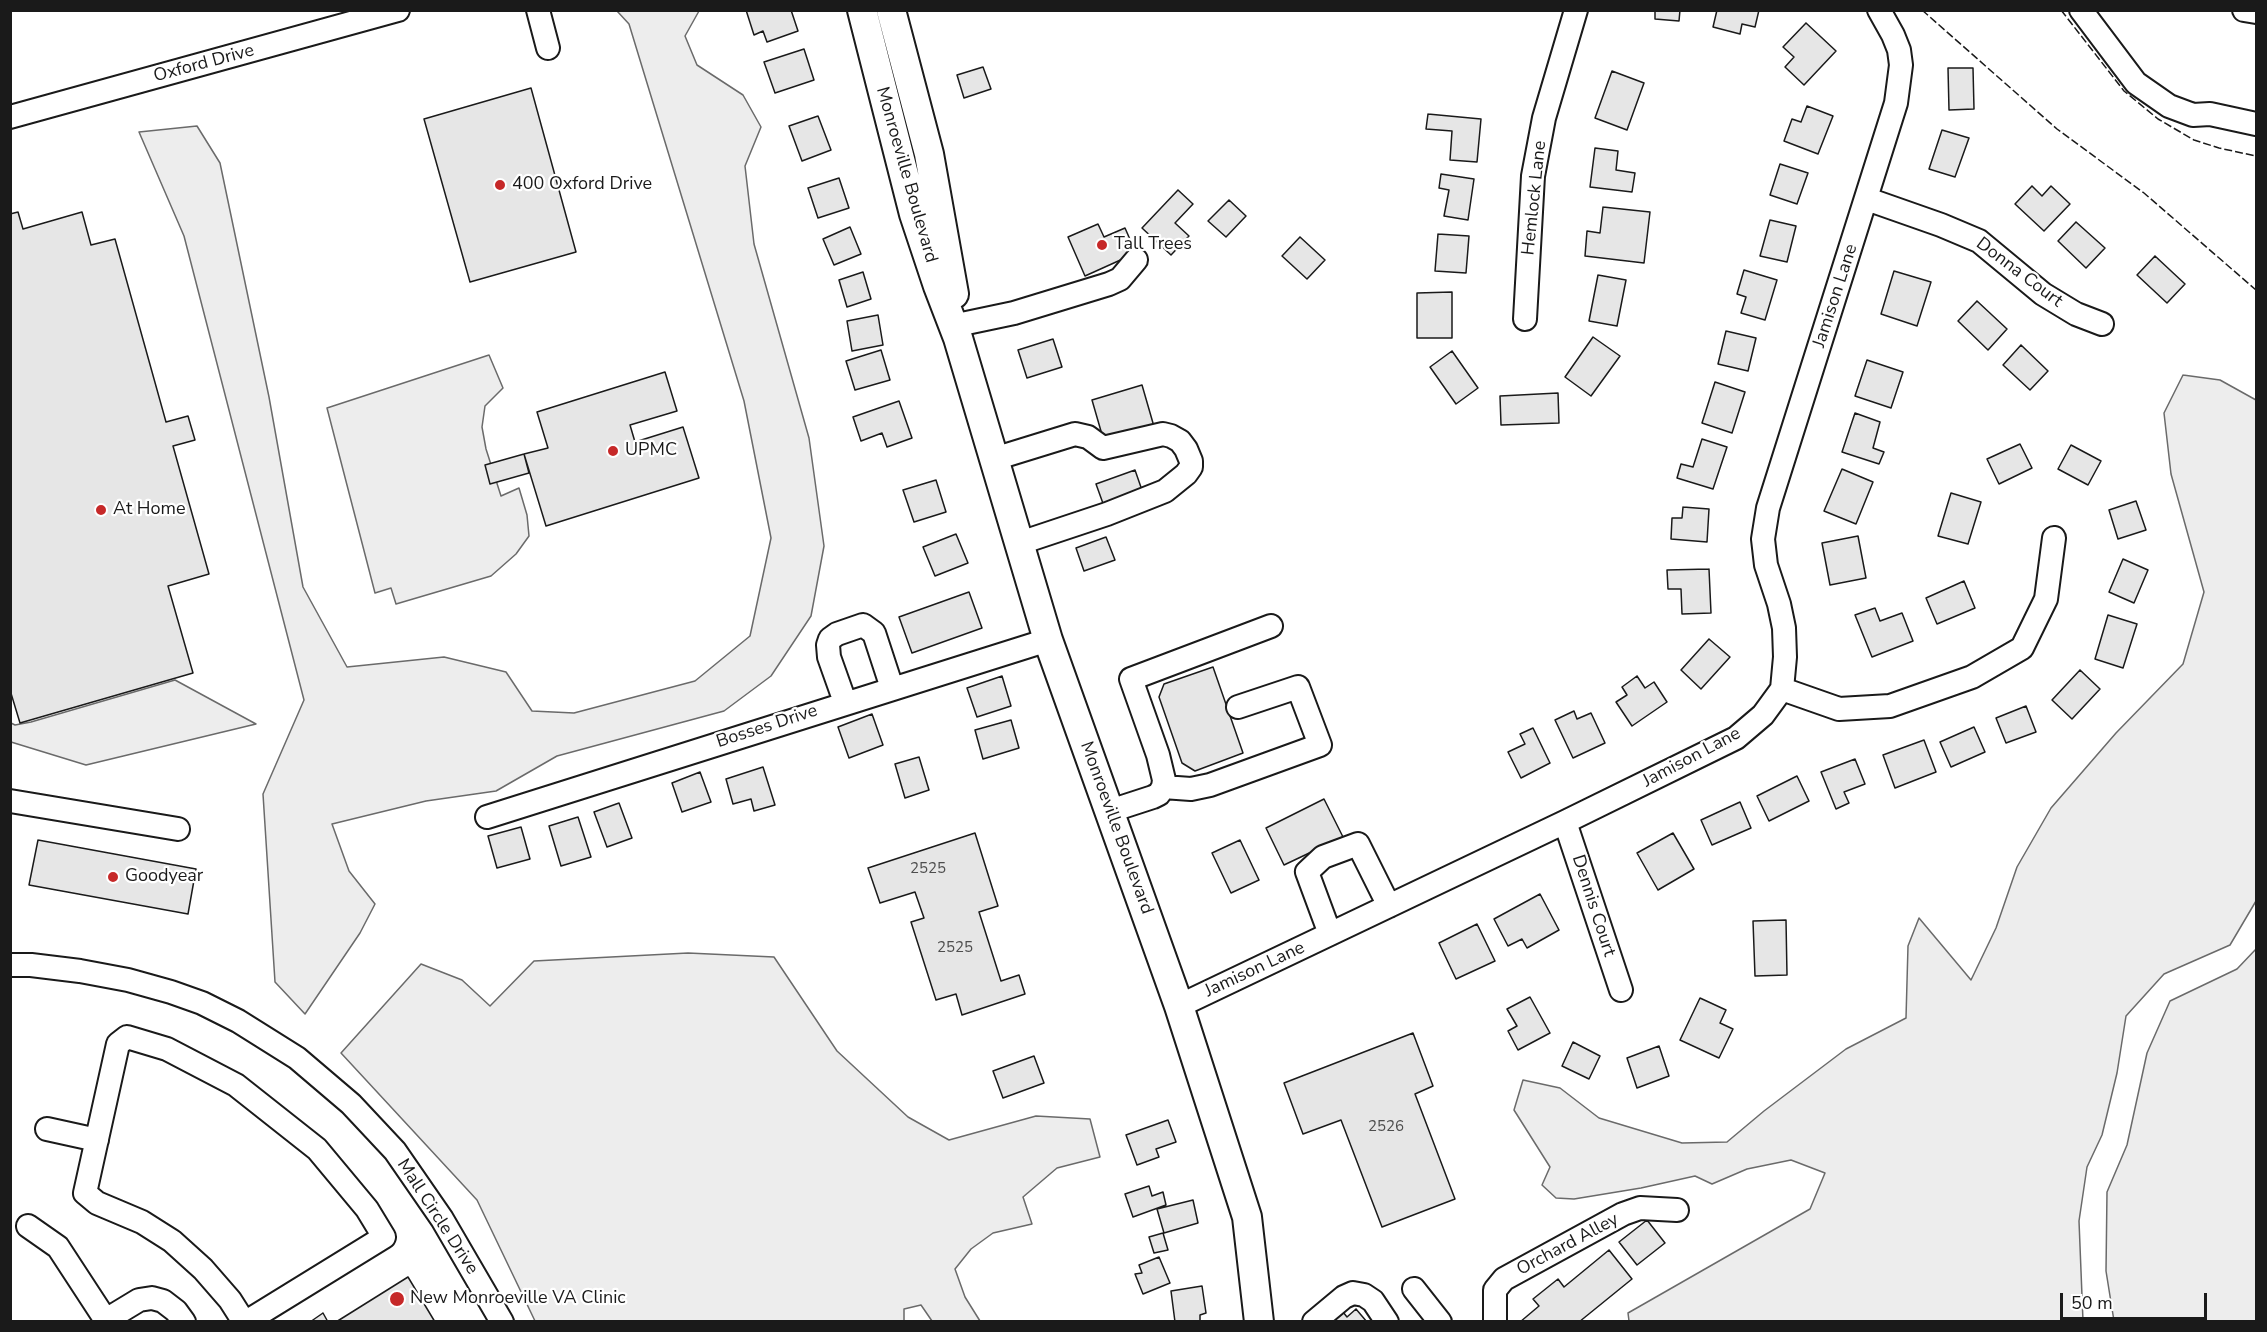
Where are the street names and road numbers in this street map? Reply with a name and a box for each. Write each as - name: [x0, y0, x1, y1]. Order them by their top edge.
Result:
- street label: Oxford Drive: [151, 40, 257, 88]
- street label: Monroeville Boulevard: [871, 85, 941, 265]
- street label: Hemlock Lane: [1518, 140, 1552, 256]
- street label: Donna Court: [1971, 233, 2067, 313]
- street label: Jamison Lane: [1809, 242, 1863, 350]
- street label: Bosses Drive: [714, 700, 820, 754]
- street label: Jamison Lane: [1639, 723, 1745, 793]
- street label: Monroeville Boulevard: [1075, 739, 1157, 917]
- street label: Dennis Court: [1566, 852, 1620, 960]
- street label: Jamison Lane: [1202, 937, 1308, 1003]
- street label: Mall Circle Drive: [392, 1155, 482, 1279]
- street label: Orchard Alley: [1513, 1209, 1623, 1281]

